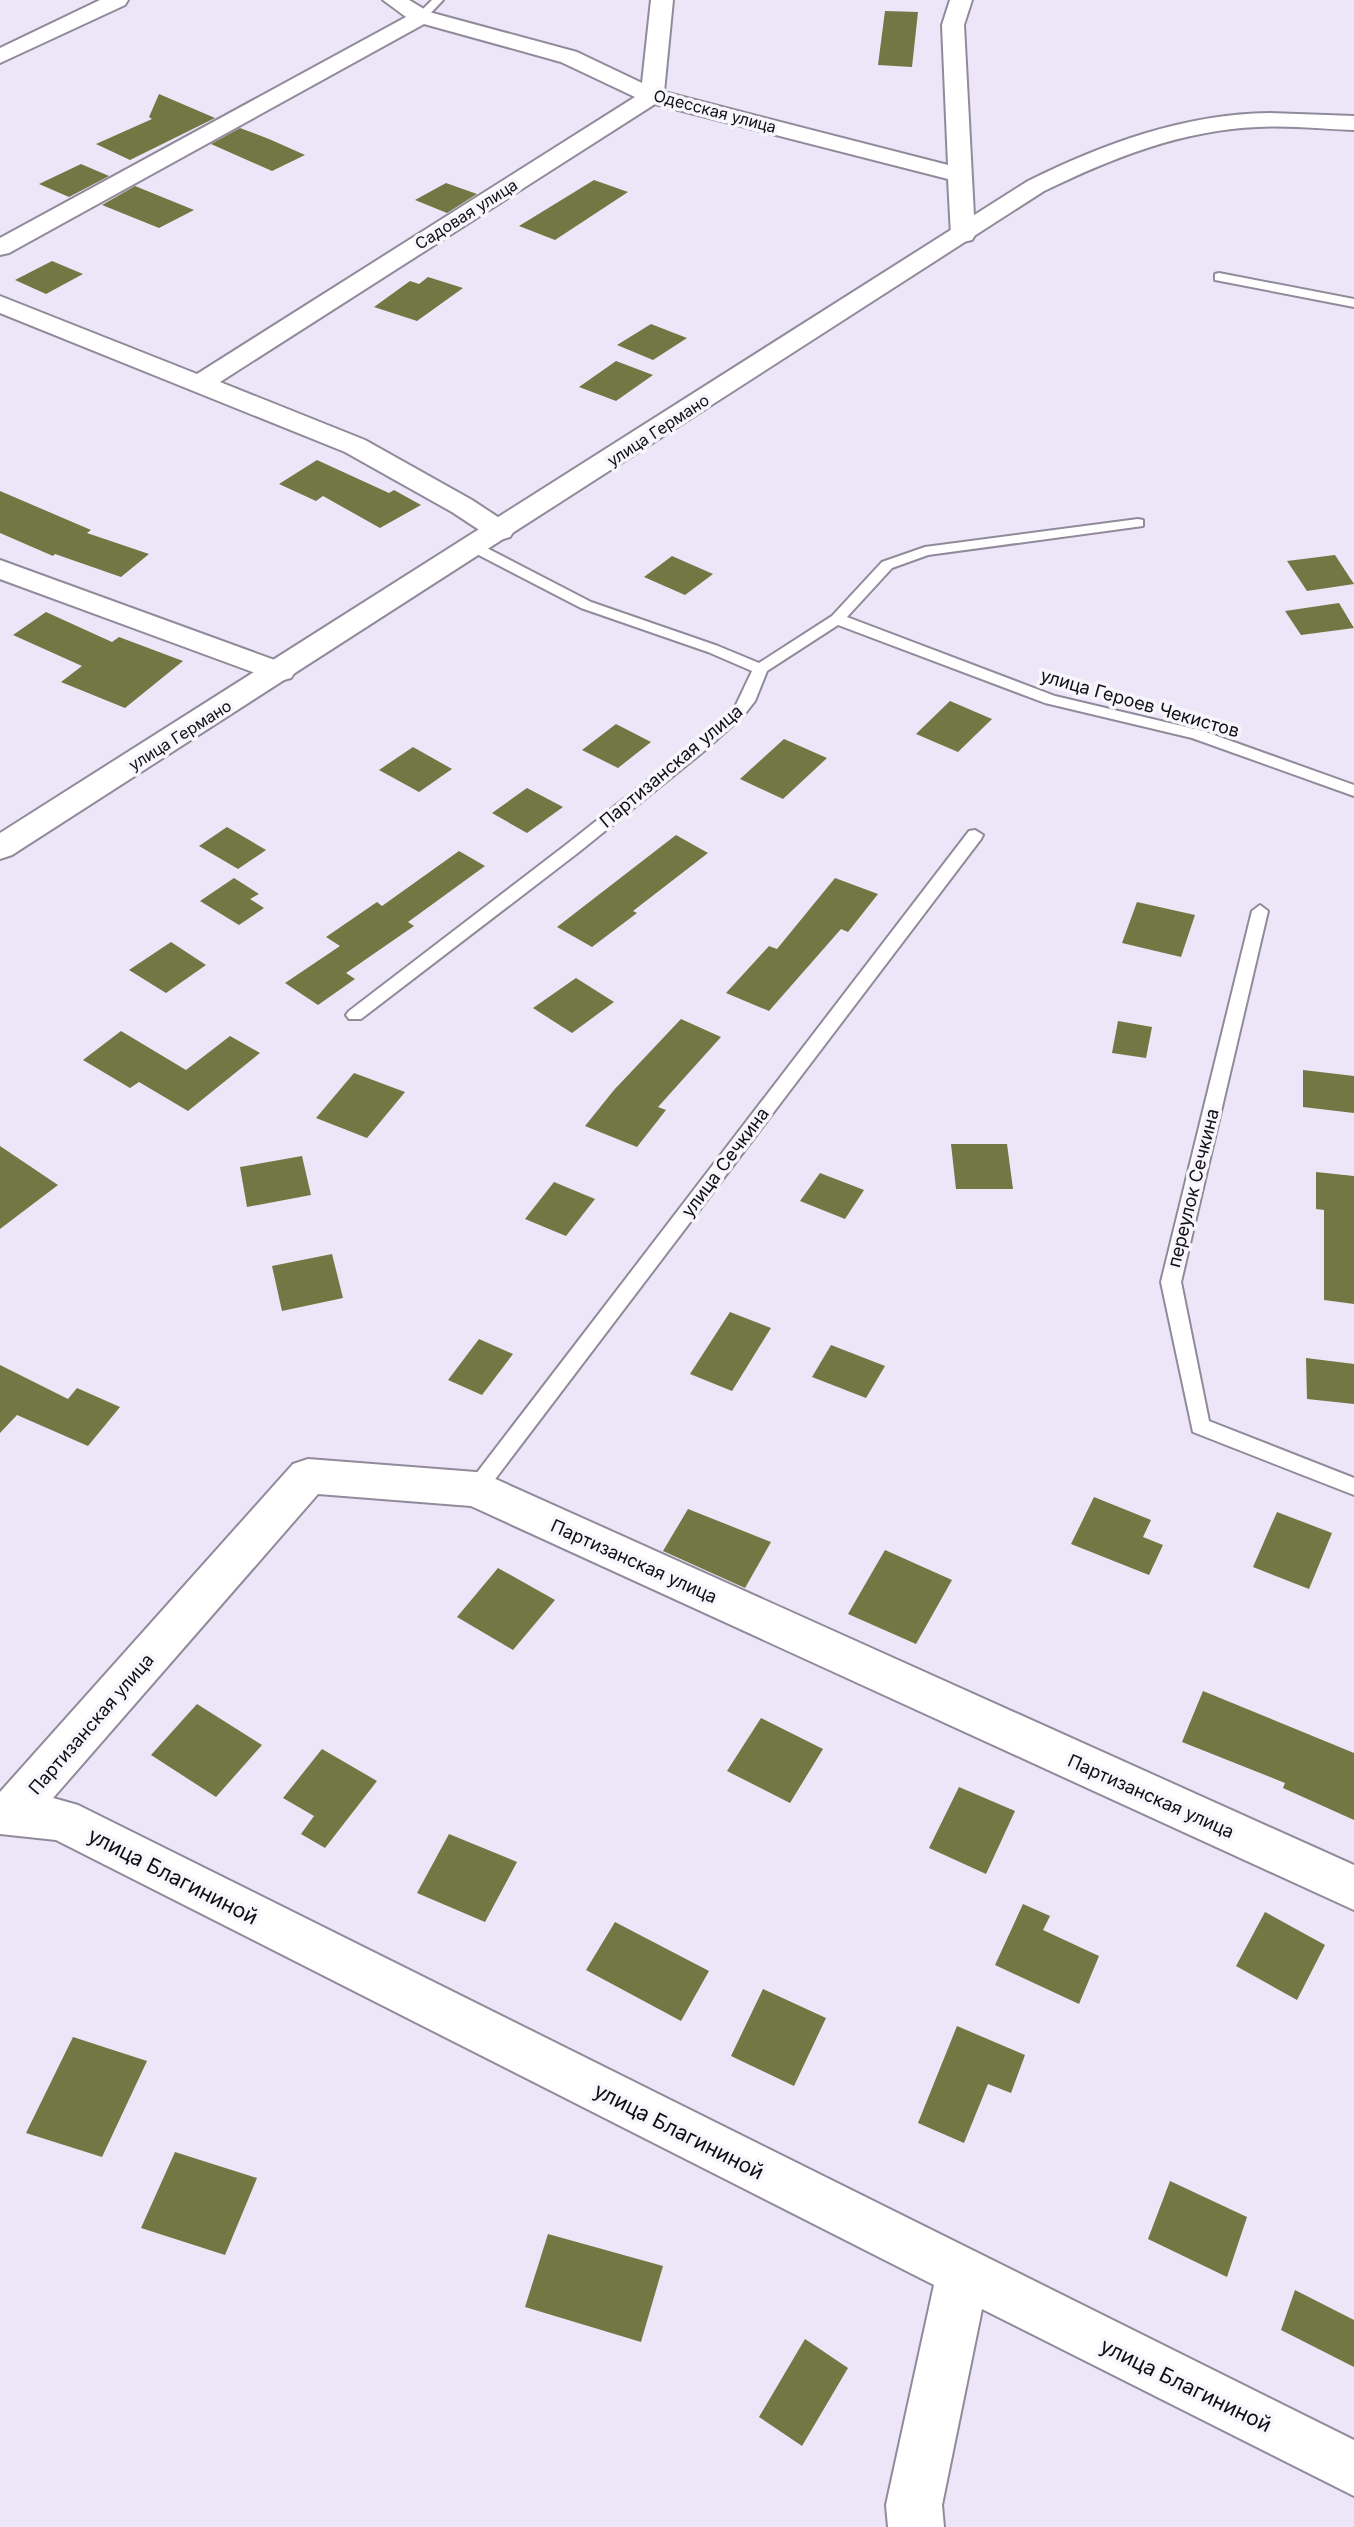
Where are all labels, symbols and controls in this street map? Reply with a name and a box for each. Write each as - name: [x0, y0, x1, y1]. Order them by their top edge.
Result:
- street label: Одесская улица: [651, 85, 779, 137]
- street label: Садовая улица: [411, 174, 521, 254]
- street label: улица Германо: [603, 390, 713, 470]
- street label: улица Героев Чекистов: [1038, 665, 1242, 741]
- street label: улица Германо: [125, 695, 235, 775]
- street label: Партизанская улица: [595, 700, 747, 832]
- street label: улица Сечкина: [677, 1103, 773, 1221]
- street label: переулок Сечкина: [1163, 1106, 1223, 1270]
- street label: Партизанская улица: [548, 1515, 720, 1607]
- street label: Партизанская улица: [24, 1649, 158, 1799]
- street label: Партизанская улица: [1065, 1750, 1237, 1842]
- street label: улица Благининой: [84, 1822, 262, 1930]
- street label: улица Благининой: [590, 2077, 768, 2185]
- street label: улица Благининой: [1096, 2333, 1276, 2437]

